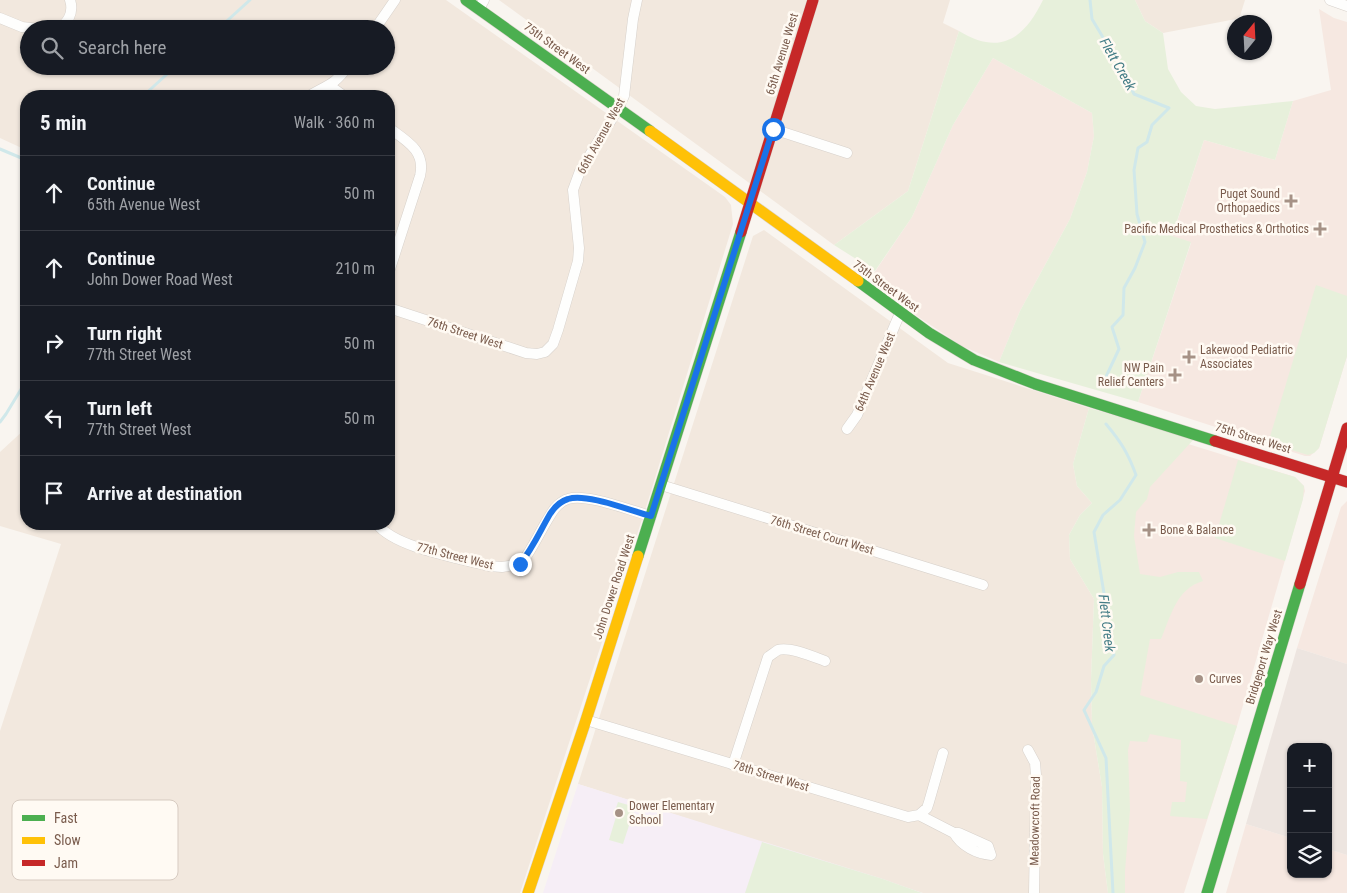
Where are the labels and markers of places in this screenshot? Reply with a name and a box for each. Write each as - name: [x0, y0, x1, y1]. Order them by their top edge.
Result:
- place label: Puget Sound Orthopaedics: [1216, 187, 1280, 215]
- marker: Puget Sound Orthopaedics: [1284, 194, 1298, 208]
- place label: Pacific Medical Prosthetics & Orthotics: [1124, 222, 1309, 236]
- marker: Pacific Medical Prosthetics & Orthotics: [1313, 222, 1327, 236]
- place label: Lakewood Pediatric Associates: [1200, 343, 1294, 371]
- marker: Lakewood Pediatric Associates: [1182, 350, 1196, 364]
- place label: NW Pain Relief Centers: [1098, 361, 1164, 389]
- marker: NW Pain Relief Centers: [1168, 368, 1182, 382]
- marker: Bone & Balance: [1142, 523, 1156, 537]
- place label: Bone & Balance: [1160, 523, 1234, 537]
- place label: Curves: [1209, 672, 1242, 686]
- marker: Curves: [1193, 673, 1205, 685]
- place label: Dower Elementary School: [629, 799, 715, 827]
- marker: Dower Elementary School: [613, 807, 625, 819]

